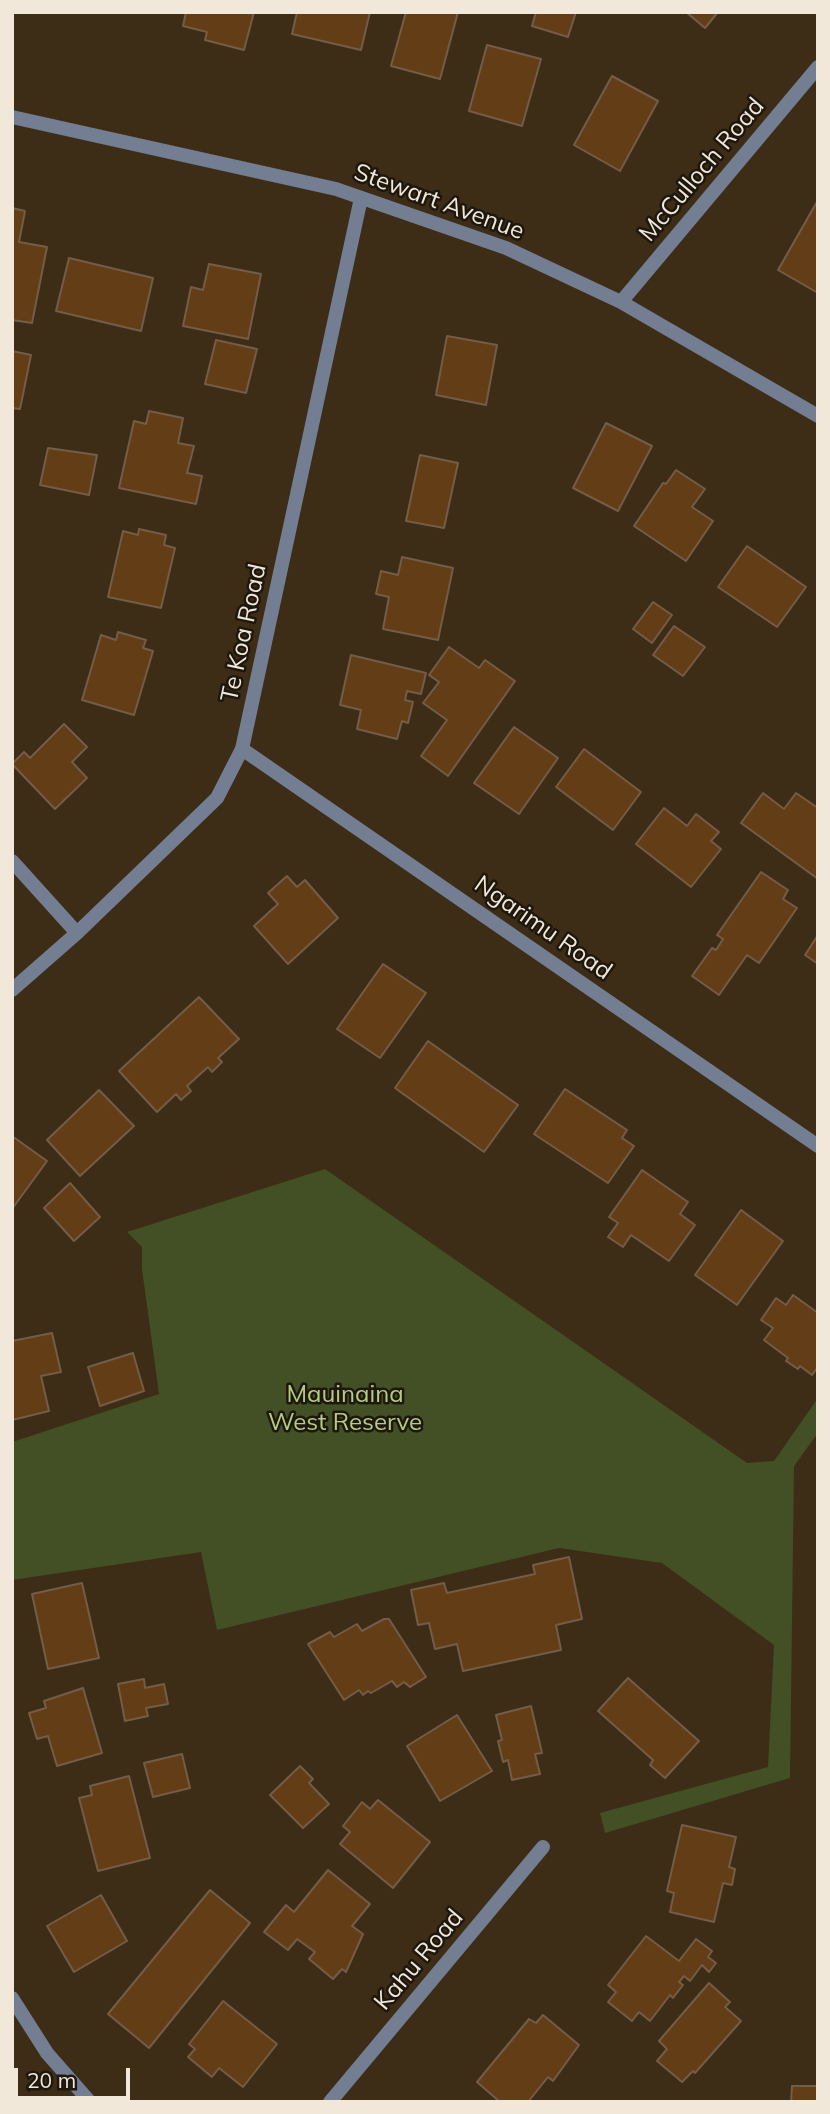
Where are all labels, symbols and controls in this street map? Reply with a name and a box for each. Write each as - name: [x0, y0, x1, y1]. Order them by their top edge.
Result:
- street label: McCulloch Road: [634, 92, 770, 248]
- street label: Stewart Avenue: [350, 158, 528, 246]
- street label: Te Koa Road: [215, 561, 273, 705]
- street label: Ngarimu Road: [469, 870, 617, 986]
- park label: Mauinaina West Reserve: [268, 1381, 422, 1437]
- street label: Kahu Road: [369, 1904, 469, 2016]
- scale bar: [18, 2054, 133, 2098]
- text: 20 m: [27, 2067, 76, 2093]

